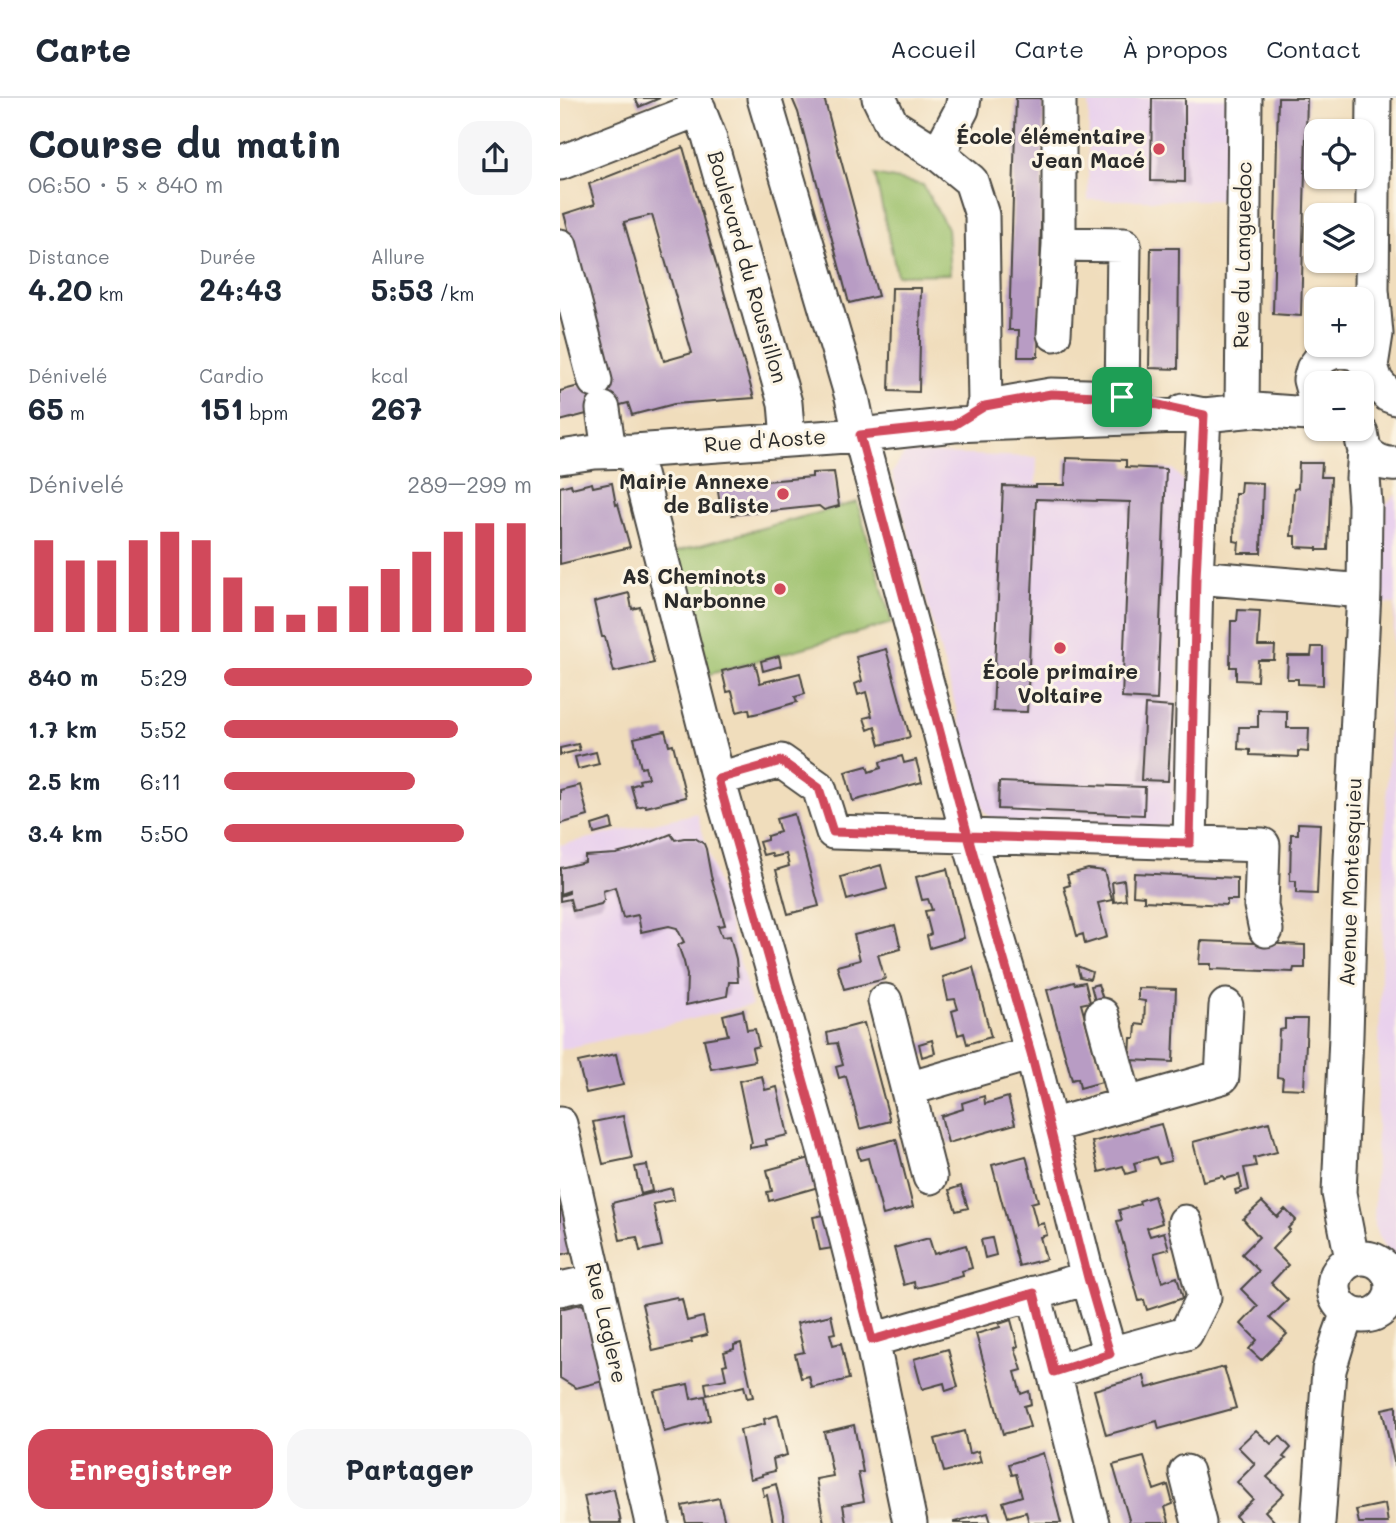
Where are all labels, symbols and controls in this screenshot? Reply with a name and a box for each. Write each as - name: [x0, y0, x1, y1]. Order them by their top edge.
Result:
- text: Carte: [35, 27, 131, 70]
- text: Accueil: [890, 33, 976, 64]
- text: Carte: [1014, 33, 1084, 64]
- text: À propos: [1122, 33, 1228, 64]
- text: Contact: [1266, 33, 1361, 64]
- text: Course du matin: [28, 118, 341, 168]
- map controls: [1304, 119, 1374, 441]
- button: locate: [1304, 119, 1374, 189]
- button: share: [458, 121, 532, 195]
- place label: École élémentaire Jean Macé: [956, 122, 1145, 173]
- marker: École élémentaire Jean Macé: [1151, 141, 1167, 157]
- street label: Boulevard du Roussillon: [702, 147, 795, 386]
- street label: Rue du Languedoc: [1226, 161, 1257, 349]
- text: 06:50 · 5 × 840 m: [28, 169, 223, 199]
- button: layers: [1304, 203, 1374, 273]
- text: Distance: [28, 244, 110, 269]
- text: Durée: [199, 244, 256, 269]
- text: Allure: [371, 244, 425, 269]
- text: 4.20: [28, 269, 92, 309]
- text: 24:43: [199, 269, 282, 309]
- text: 5:53: [371, 269, 433, 309]
- text: km: [92, 281, 124, 306]
- text: /km: [433, 281, 475, 306]
- button: +: [1304, 287, 1374, 357]
- text: Dénivelé: [28, 363, 108, 388]
- text: Cardio: [199, 363, 263, 388]
- text: kcal: [371, 363, 409, 388]
- pin: [1092, 367, 1152, 427]
- button: −: [1304, 371, 1374, 441]
- icon: arrive: [1103, 378, 1141, 416]
- text: 65: [28, 388, 64, 428]
- text: 151: [199, 388, 243, 428]
- text: 267: [371, 388, 422, 428]
- text: m: [64, 400, 85, 425]
- text: bpm: [243, 400, 289, 425]
- street label: Rue d'Aoste: [703, 422, 827, 457]
- place label: Mairie Annexe de Baliste: [619, 467, 769, 518]
- text: Dénivelé: [28, 469, 124, 499]
- text: 289–299 m: [407, 469, 532, 499]
- marker: Mairie Annexe de Baliste: [775, 486, 791, 502]
- place label: AS Cheminots Narbonne: [622, 562, 766, 613]
- marker: AS Cheminots Narbonne: [772, 581, 788, 597]
- marker: École primaire Voltaire: [1052, 640, 1068, 656]
- place label: École primaire Voltaire: [982, 657, 1138, 708]
- text: 840 m: [28, 662, 98, 692]
- text: 5:29: [140, 662, 187, 692]
- text: 1.7 km: [28, 714, 97, 744]
- text: 5:52: [140, 714, 187, 744]
- text: 2.5 km: [28, 766, 100, 796]
- text: 6:11: [140, 766, 182, 796]
- street label: Avenue Montesquieu: [1332, 777, 1367, 987]
- text: 3.4 km: [28, 818, 102, 848]
- text: 5:50: [140, 818, 188, 848]
- street label: Rue Laglere: [580, 1260, 634, 1386]
- button: Enregistrer: [28, 1429, 273, 1509]
- button: Partager: [287, 1429, 532, 1509]

